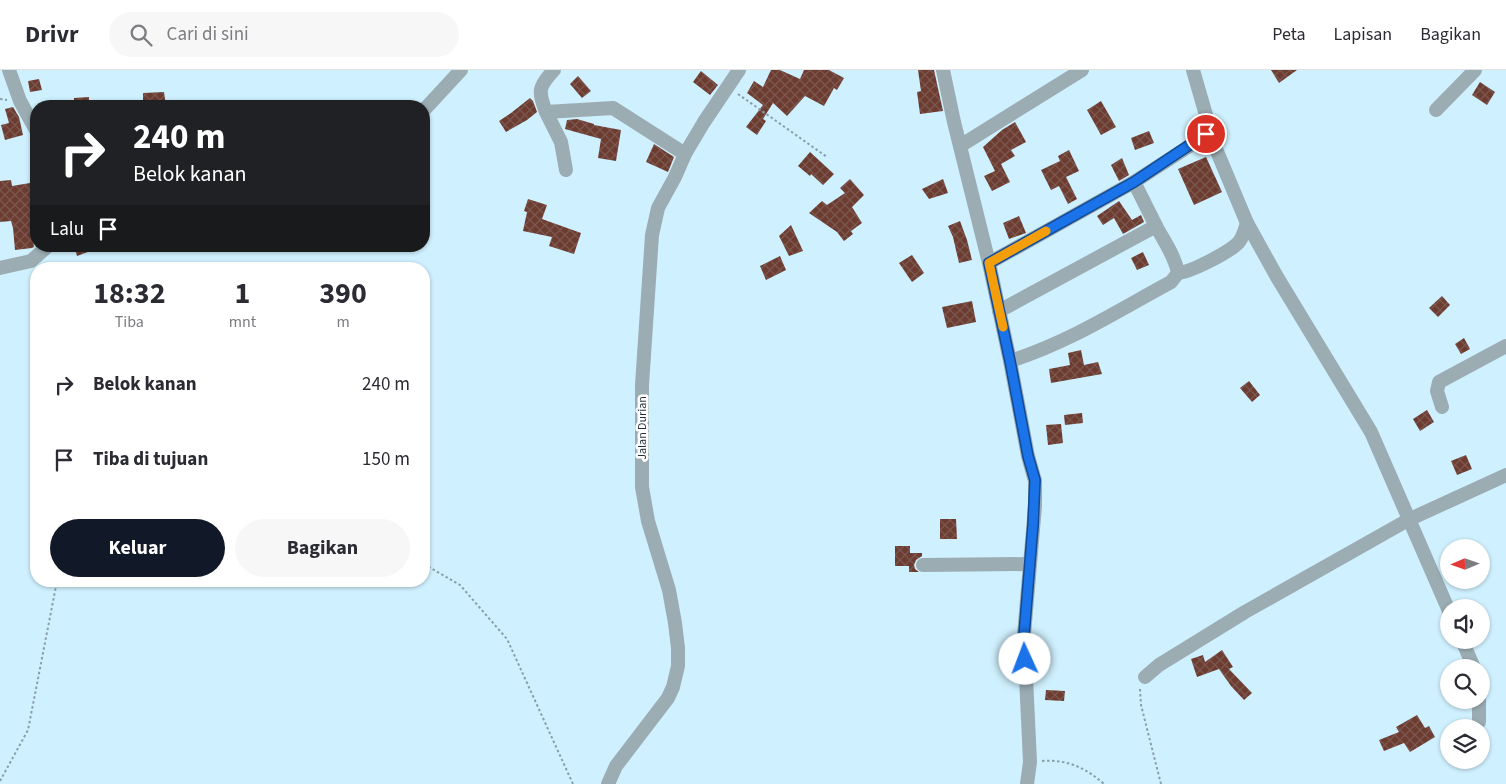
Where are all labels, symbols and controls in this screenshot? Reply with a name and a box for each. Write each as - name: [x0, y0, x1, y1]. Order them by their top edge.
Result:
- search box: [109, 12, 459, 57]
- text: Drivr: [25, 17, 79, 52]
- icon: search: [127, 21, 155, 49]
- text: Cari di sini: [167, 21, 249, 48]
- text: Peta: [1272, 22, 1305, 47]
- text: Lapisan: [1333, 22, 1392, 47]
- text: Bagikan: [1420, 22, 1481, 47]
- text: 240 m: [133, 112, 225, 162]
- pin: [1185, 113, 1227, 155]
- icon: right: [50, 120, 115, 185]
- icon: arrive: [1192, 120, 1220, 148]
- text: Belok kanan: [133, 158, 247, 190]
- icon: arrive: [94, 215, 122, 243]
- text: Lalu: [50, 216, 84, 243]
- text: 18:32: [93, 272, 166, 315]
- text: 1: [234, 272, 250, 315]
- text: 390: [319, 272, 367, 315]
- text: Tiba: [115, 311, 144, 333]
- text: mnt: [229, 311, 256, 333]
- text: m: [336, 311, 350, 333]
- icon: right: [50, 371, 78, 399]
- text: Belok kanan: [93, 371, 197, 398]
- text: 240 m: [362, 371, 410, 398]
- street label: Jalan Durian: [634, 396, 651, 460]
- icon: arrive: [50, 446, 78, 474]
- text: Tiba di tujuan: [93, 446, 208, 473]
- text: 150 m: [362, 446, 410, 473]
- button: Keluar: [50, 519, 225, 577]
- button: Bagikan: [235, 519, 410, 577]
- north arrow: [1440, 539, 1490, 589]
- map controls: [1440, 539, 1490, 769]
- button: sound: [1440, 599, 1490, 649]
- position arrow: [998, 632, 1050, 684]
- button: search: [1440, 659, 1490, 709]
- button: layers: [1440, 719, 1490, 769]

